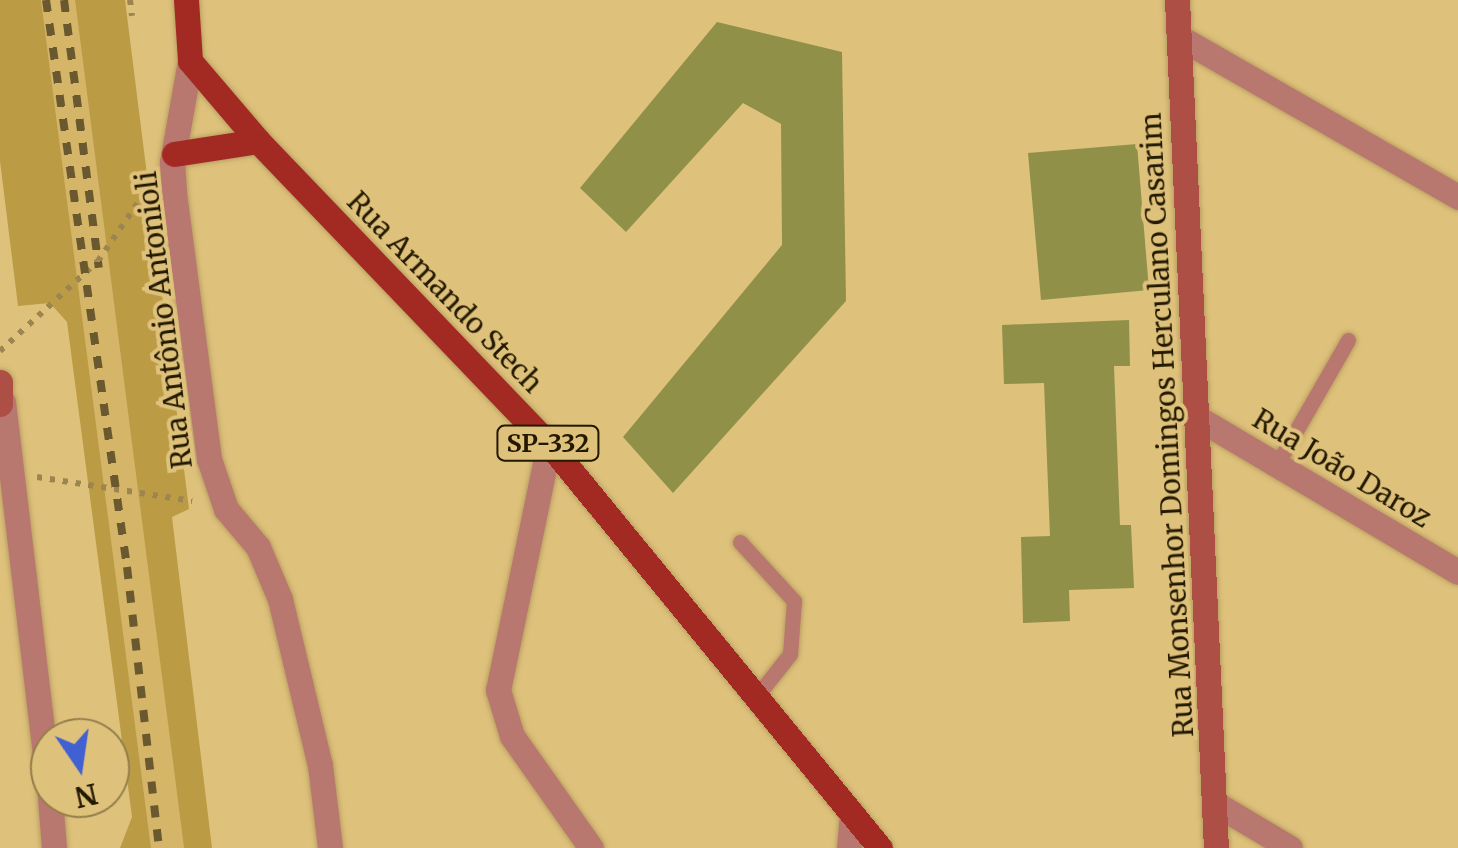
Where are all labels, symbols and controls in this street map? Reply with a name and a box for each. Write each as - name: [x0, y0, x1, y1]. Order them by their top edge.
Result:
- street label: Rua Monsenhor Domingos Herculano Casarim: [1134, 112, 1200, 738]
- street label: Rua Antônio Antonioli: [129, 169, 199, 471]
- street label: Rua Armando Stech: [340, 185, 550, 399]
- street label: Rua João Daroz: [1247, 402, 1437, 534]
- road number: SP-332: [496, 423, 600, 463]
- north arrow: [30, 718, 130, 818]
- text: N: [71, 775, 101, 815]

